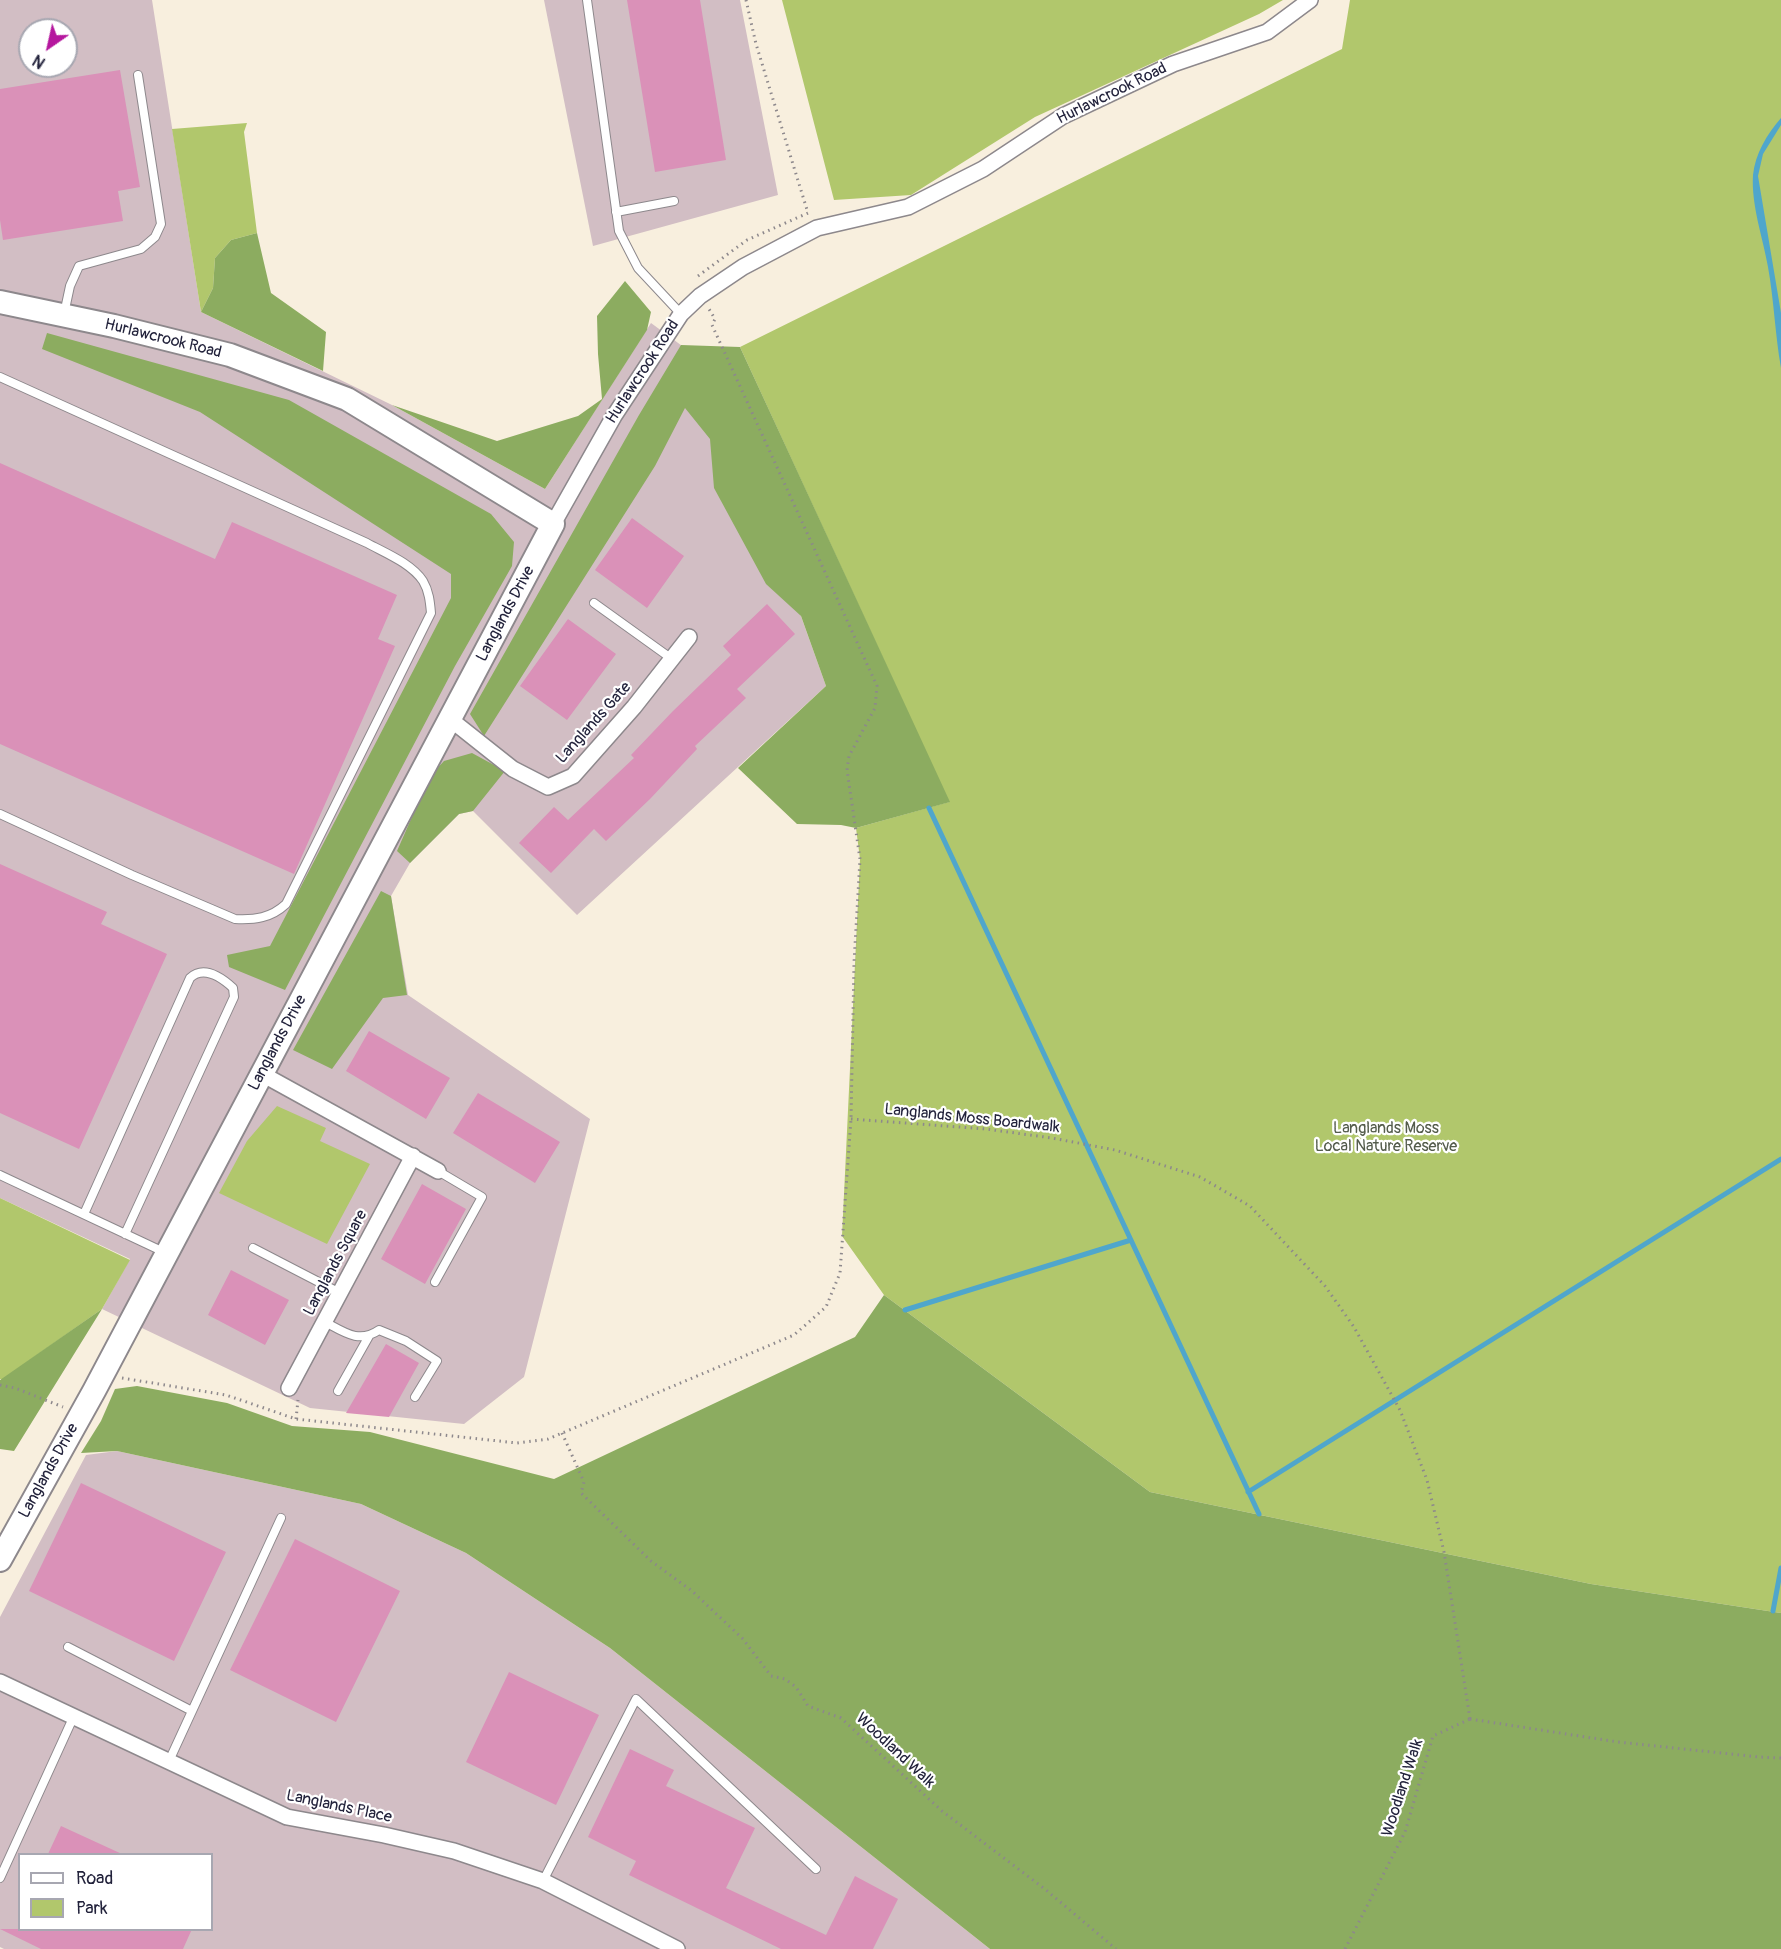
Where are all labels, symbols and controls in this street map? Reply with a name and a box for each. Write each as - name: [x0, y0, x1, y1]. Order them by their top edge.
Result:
- north arrow: [18, 18, 78, 78]
- text: N: [29, 50, 49, 73]
- street label: Hurlawcrook Road: [1054, 59, 1170, 129]
- street label: Hurlawcrook Road: [102, 315, 224, 363]
- street label: Hurlawcrook Road: [602, 316, 684, 428]
- street label: Langlands Drive: [473, 563, 539, 665]
- street label: Langlands Gate: [552, 678, 636, 768]
- street label: Langlands Drive: [245, 992, 311, 1094]
- street label: Langlands Moss Boardwalk: [883, 1100, 1061, 1138]
- park label: Langlands Moss Local Nature Reserve: [1315, 1119, 1457, 1157]
- street label: Langlands Square: [300, 1207, 372, 1319]
- street label: Langlands Drive: [15, 1420, 83, 1522]
- street label: Woodland Walk: [851, 1709, 939, 1793]
- street label: Woodland Walk: [1378, 1737, 1428, 1839]
- street label: Langlands Place: [284, 1786, 394, 1828]
- legend: [18, 1853, 213, 1931]
- text: Road: [76, 1867, 113, 1890]
- text: Park: [76, 1897, 108, 1920]

